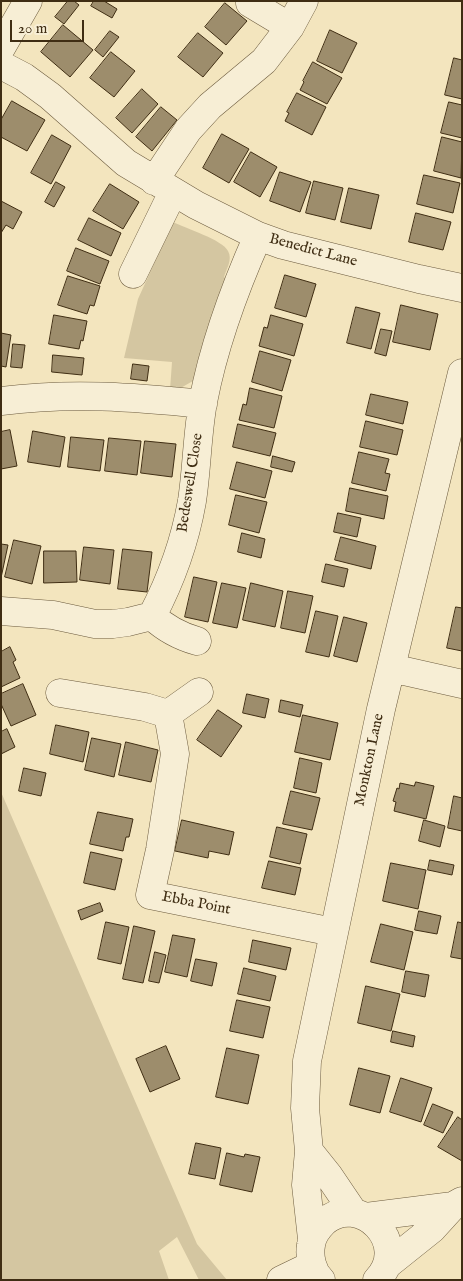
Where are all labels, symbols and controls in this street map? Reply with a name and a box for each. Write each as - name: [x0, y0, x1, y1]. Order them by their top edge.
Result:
- scale bar: [12, 10, 86, 42]
- text: 20 m: [18, 19, 47, 38]
- street label: Benedict Lane: [267, 231, 359, 271]
- street label: Bedeswell Close: [174, 432, 208, 534]
- street label: Monkton Lane: [351, 712, 389, 808]
- street label: Ebba Point: [160, 889, 232, 919]

